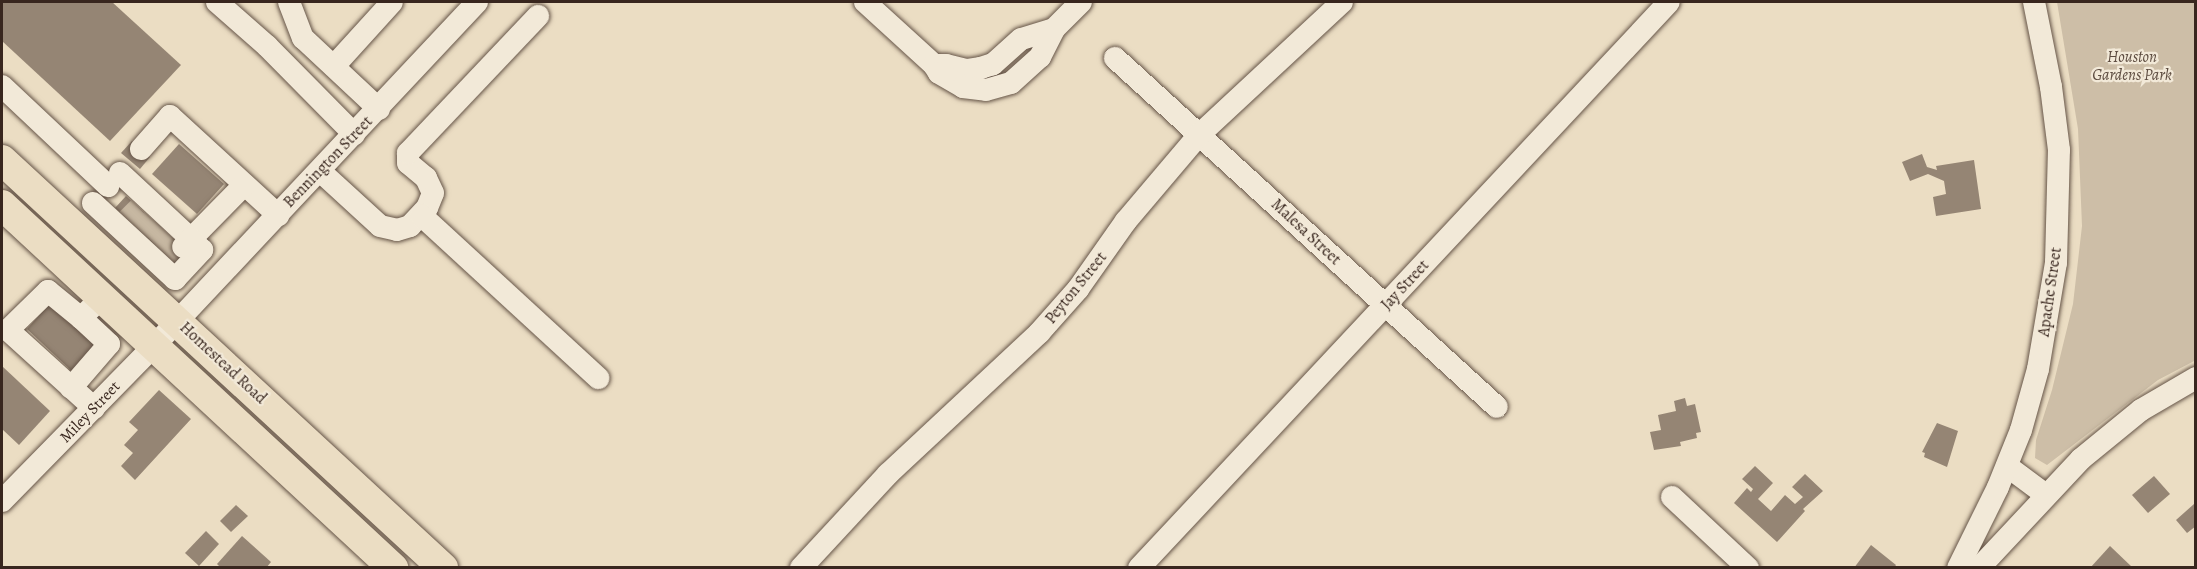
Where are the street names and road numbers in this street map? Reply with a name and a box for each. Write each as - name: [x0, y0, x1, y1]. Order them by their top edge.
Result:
- street label: Bennington Street: [279, 112, 377, 212]
- street label: Malesa Street: [1267, 195, 1345, 269]
- street label: Apache Street: [2034, 246, 2066, 338]
- street label: Peyton Street: [1041, 248, 1111, 328]
- street label: Jay Street: [1377, 256, 1433, 314]
- street label: Homestead Road: [176, 318, 270, 408]
- street label: Miley Street: [56, 377, 124, 447]

